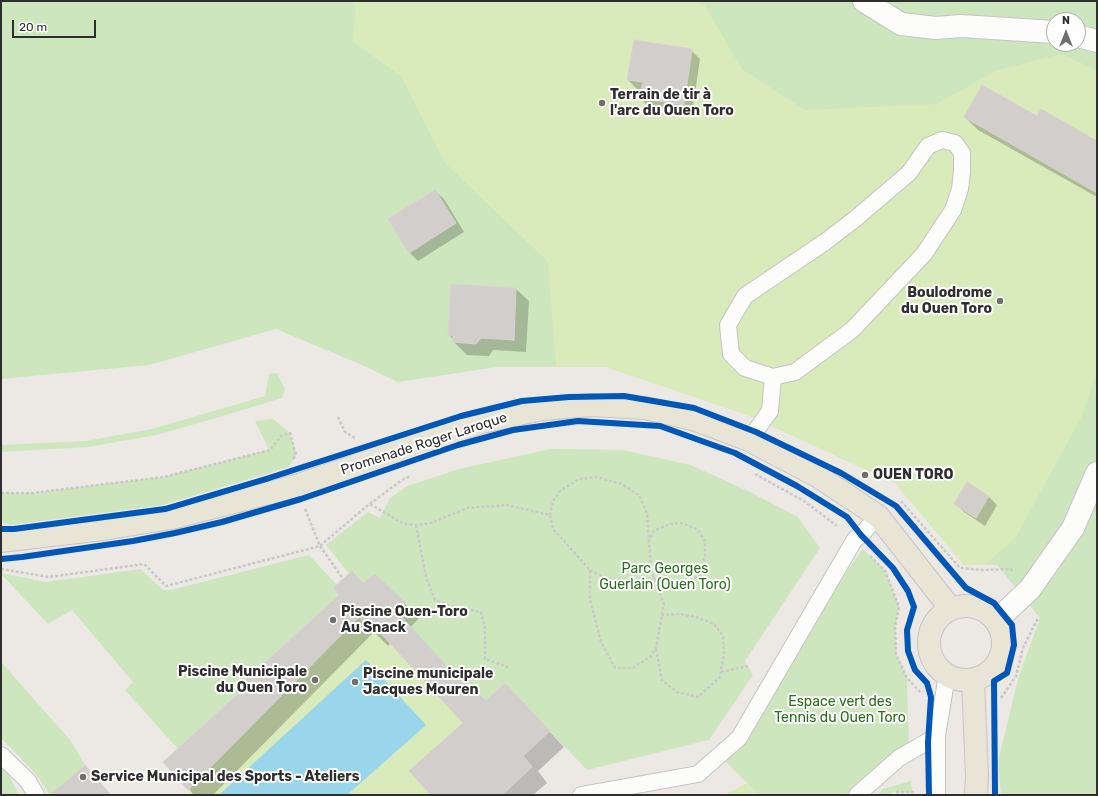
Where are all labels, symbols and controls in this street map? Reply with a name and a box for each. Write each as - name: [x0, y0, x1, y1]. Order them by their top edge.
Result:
- scale bar: [14, 12, 98, 38]
- north arrow: [1046, 12, 1086, 52]
- text: N: [1062, 14, 1070, 27]
- text: 20 m: [19, 20, 47, 34]
- place label: Terrain de tir à l'arc du Ouen Toro: [610, 87, 734, 120]
- marker: Terrain de tir à l'arc du Ouen Toro: [597, 98, 607, 108]
- place label: Boulodrome du Ouen Toro: [901, 285, 992, 318]
- marker: Boulodrome du Ouen Toro: [995, 296, 1005, 306]
- street label: Promenade Roger Laroque: [339, 409, 509, 479]
- place label: OUEN TORO: [873, 467, 953, 483]
- marker: OUEN TORO: [860, 470, 870, 480]
- park label: Parc Georges Guerlain (Ouen Toro): [599, 561, 731, 594]
- place label: Piscine Ouen-Toro Au Snack: [341, 604, 468, 636]
- marker: Piscine Ouen-Toro Au Snack: [328, 615, 338, 625]
- place label: Piscine Municipale du Ouen Toro: [178, 664, 307, 696]
- place label: Piscine municipale Jacques Mouren: [363, 666, 493, 698]
- marker: Piscine Municipale du Ouen Toro: [310, 675, 320, 685]
- marker: Piscine municipale Jacques Mouren: [350, 677, 360, 687]
- park label: Espace vert des Tennis du Ouen Toro: [774, 694, 906, 726]
- place label: Service Municipal des Sports - Ateliers: [91, 769, 359, 785]
- marker: Service Municipal des Sports - Ateliers: [78, 772, 88, 782]

